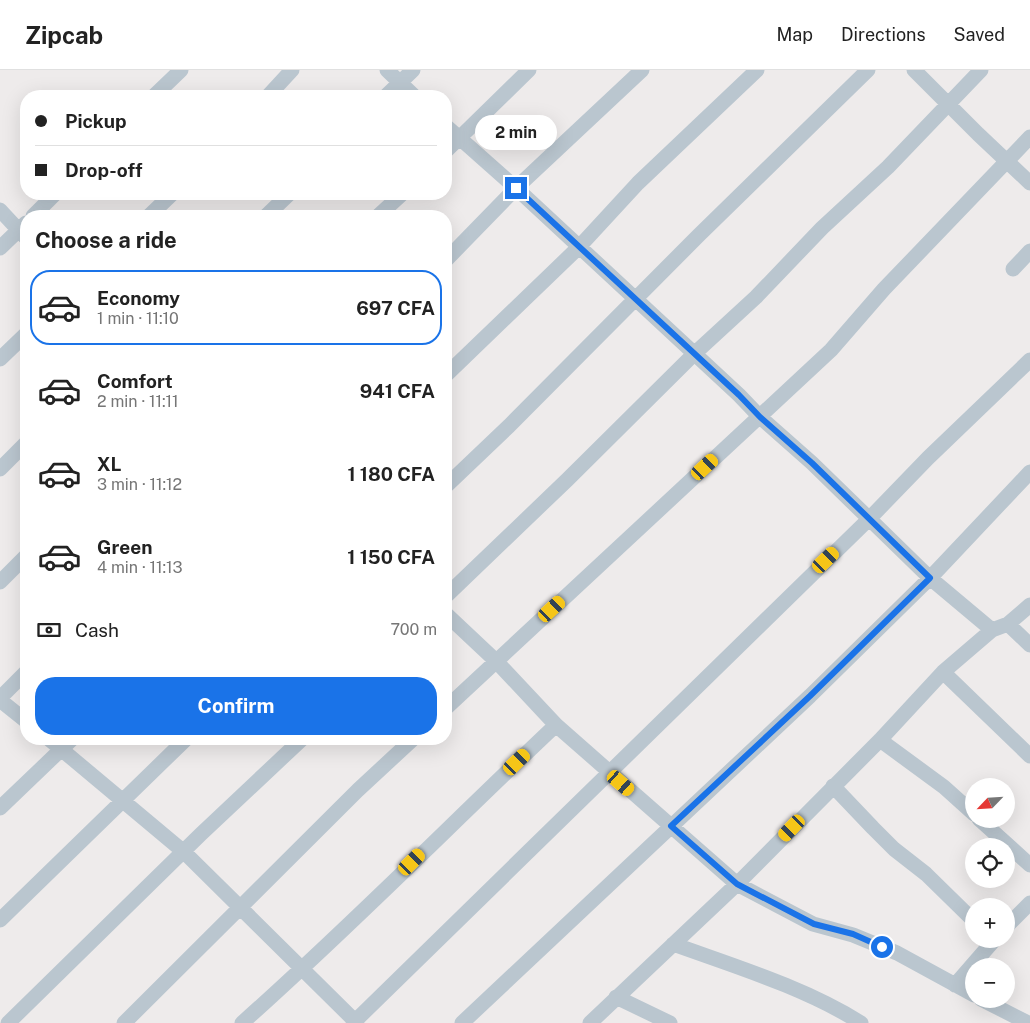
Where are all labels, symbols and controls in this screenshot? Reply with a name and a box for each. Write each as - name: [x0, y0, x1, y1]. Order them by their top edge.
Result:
- text: Zipcab: [25, 21, 103, 49]
- text: Map: [776, 24, 813, 45]
- text: Directions: [841, 24, 926, 45]
- text: Saved: [954, 24, 1005, 45]
- text: Pickup: [65, 110, 127, 132]
- callout: 2 min: [475, 116, 557, 150]
- text: 2 min: [495, 123, 537, 142]
- text: Drop-off: [65, 159, 142, 181]
- route end: [505, 177, 527, 199]
- text: Choose a ride: [35, 227, 177, 253]
- icon: car: [37, 285, 82, 330]
- text: Economy: [97, 287, 180, 309]
- text: 697 CFA: [356, 297, 435, 319]
- text: 1 min · 11:10: [97, 309, 179, 328]
- icon: car: [37, 368, 82, 413]
- text: Comfort: [97, 370, 173, 392]
- text: 941 CFA: [360, 380, 435, 402]
- text: 2 min · 11:11: [97, 392, 179, 411]
- icon: car: [37, 451, 82, 496]
- car: [688, 451, 721, 483]
- text: XL: [97, 453, 122, 475]
- text: 1 180 CFA: [347, 463, 435, 485]
- text: 3 min · 11:12: [97, 475, 182, 494]
- icon: car: [37, 534, 82, 579]
- text: Green: [97, 536, 152, 558]
- car: [809, 544, 842, 576]
- text: 1 150 CFA: [347, 546, 435, 568]
- text: 4 min · 11:13: [97, 558, 183, 577]
- car: [535, 593, 568, 625]
- icon: cash: [35, 616, 63, 644]
- text: Cash: [75, 619, 119, 641]
- text: 700 m: [391, 620, 437, 639]
- button: Confirm: [35, 677, 437, 735]
- car: [500, 746, 533, 778]
- car: [604, 767, 637, 799]
- north arrow: [965, 778, 1015, 828]
- map controls: [965, 778, 1015, 1008]
- car: [776, 812, 807, 844]
- button: locate: [965, 838, 1015, 888]
- car: [396, 846, 427, 878]
- button: +: [965, 898, 1015, 948]
- route start: [871, 936, 893, 958]
- button: −: [965, 958, 1015, 1008]

